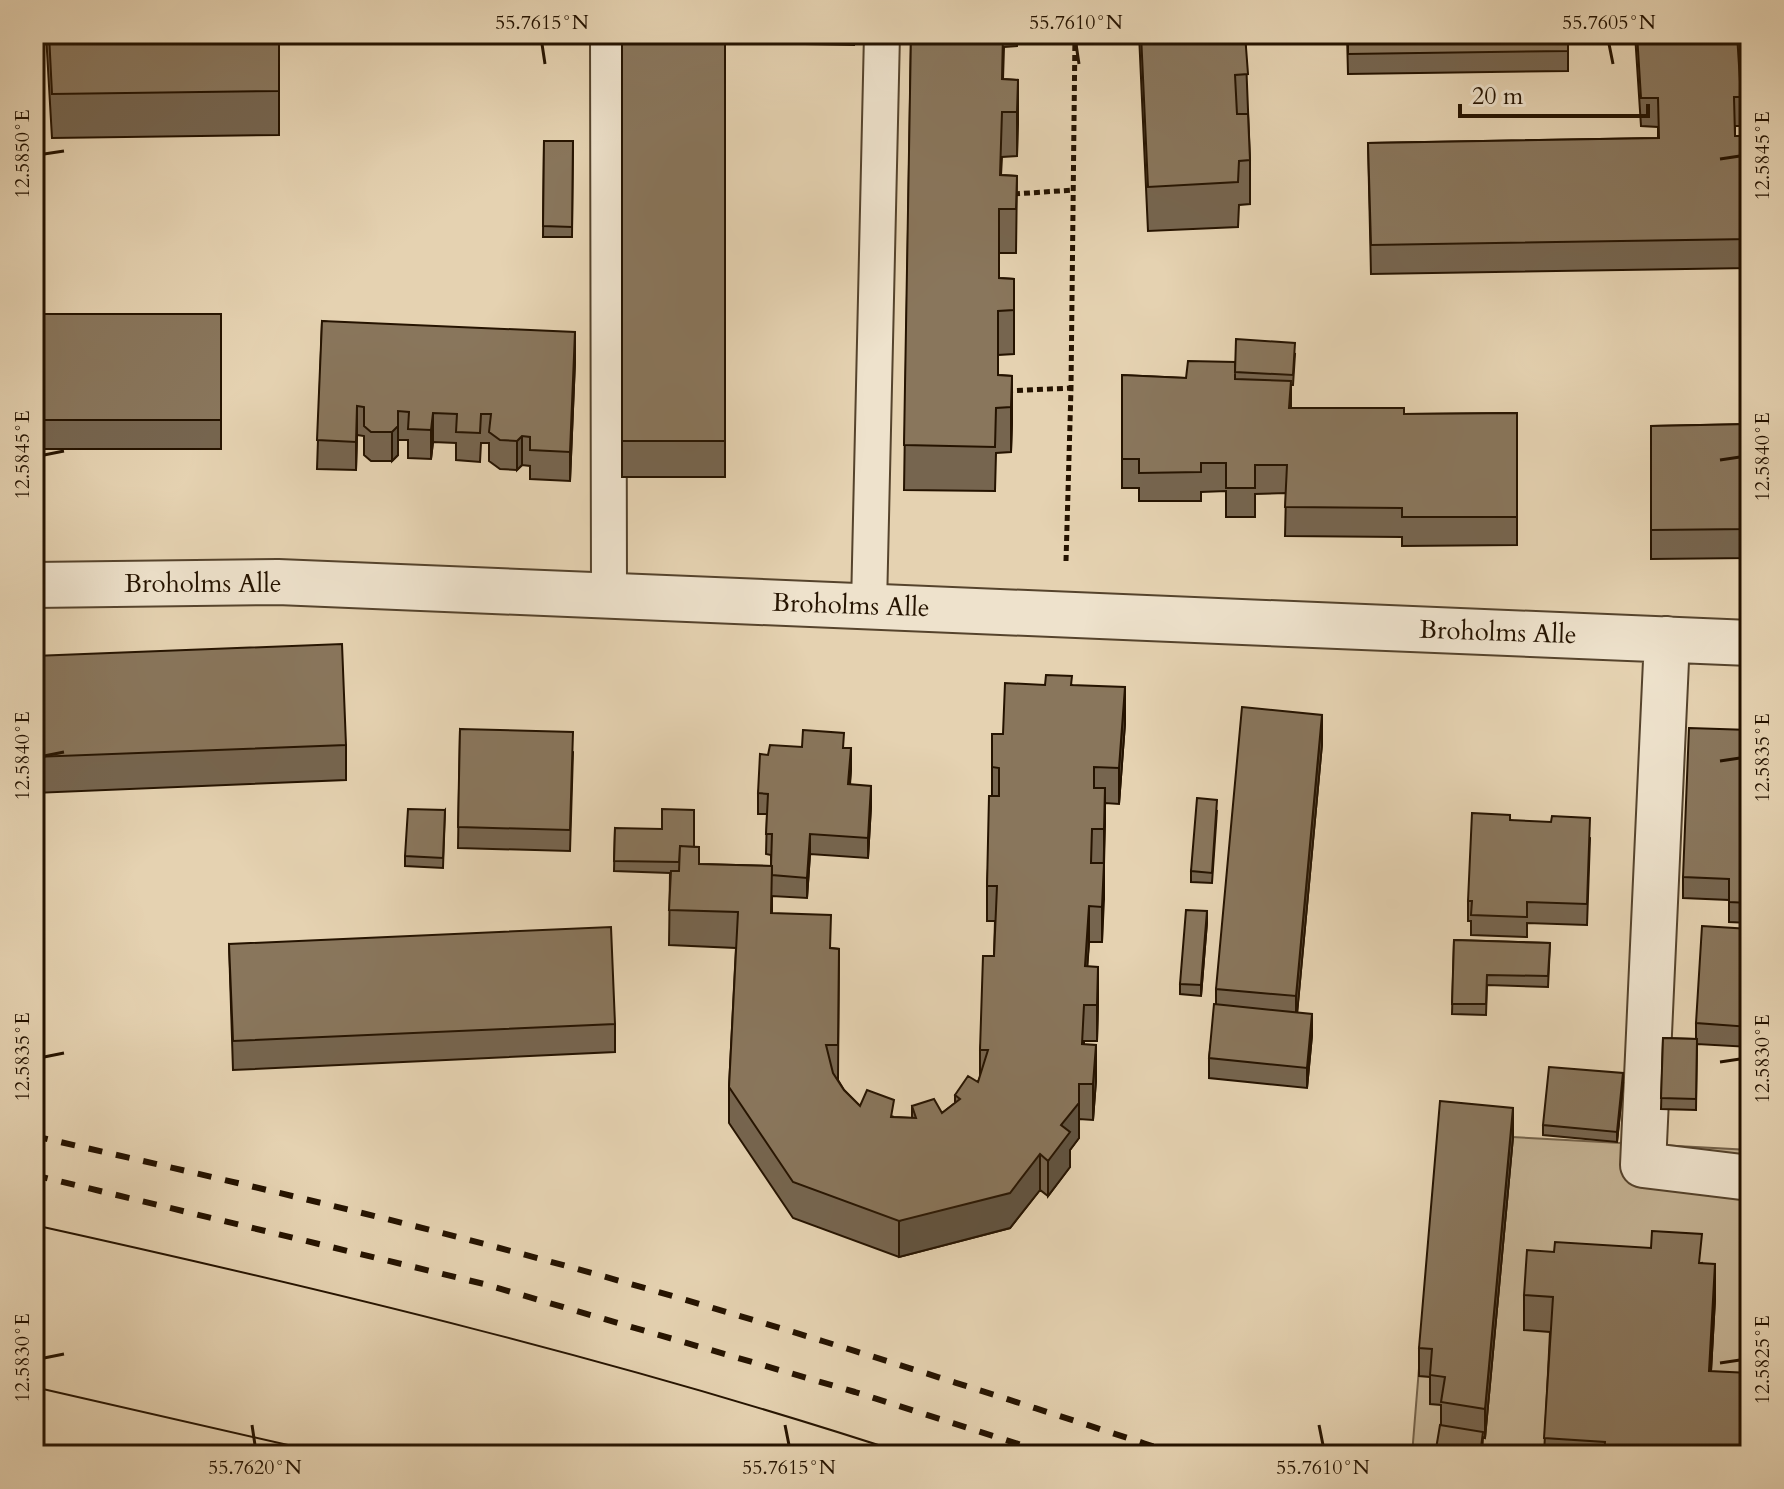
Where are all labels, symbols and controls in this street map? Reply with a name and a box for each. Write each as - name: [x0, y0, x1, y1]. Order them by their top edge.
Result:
- text: 55.7615°N: [495, 9, 589, 36]
- text: 55.7610°N: [1029, 9, 1123, 36]
- text: 55.7605°N: [1562, 9, 1656, 36]
- scale bar: [1460, 68, 1648, 118]
- text: 20 m: [1472, 80, 1524, 113]
- text: 12.5850°E: [9, 109, 36, 199]
- text: 12.5845°E: [1749, 111, 1776, 201]
- text: 12.5845°E: [9, 410, 36, 500]
- text: 12.5840°E: [1749, 412, 1776, 502]
- street label: Broholms Alle: [124, 566, 282, 601]
- street label: Broholms Alle: [772, 585, 930, 625]
- street label: Broholms Alle: [1419, 612, 1577, 652]
- text: 12.5840°E: [9, 711, 36, 801]
- text: 12.5835°E: [1749, 713, 1776, 803]
- text: 12.5835°E: [9, 1012, 36, 1102]
- text: 12.5830°E: [1749, 1014, 1776, 1104]
- text: 12.5830°E: [9, 1313, 36, 1403]
- text: 12.5825°E: [1749, 1315, 1776, 1405]
- text: 55.7620°N: [208, 1454, 302, 1481]
- text: 55.7615°N: [742, 1454, 836, 1481]
- text: 55.7610°N: [1276, 1454, 1370, 1481]

